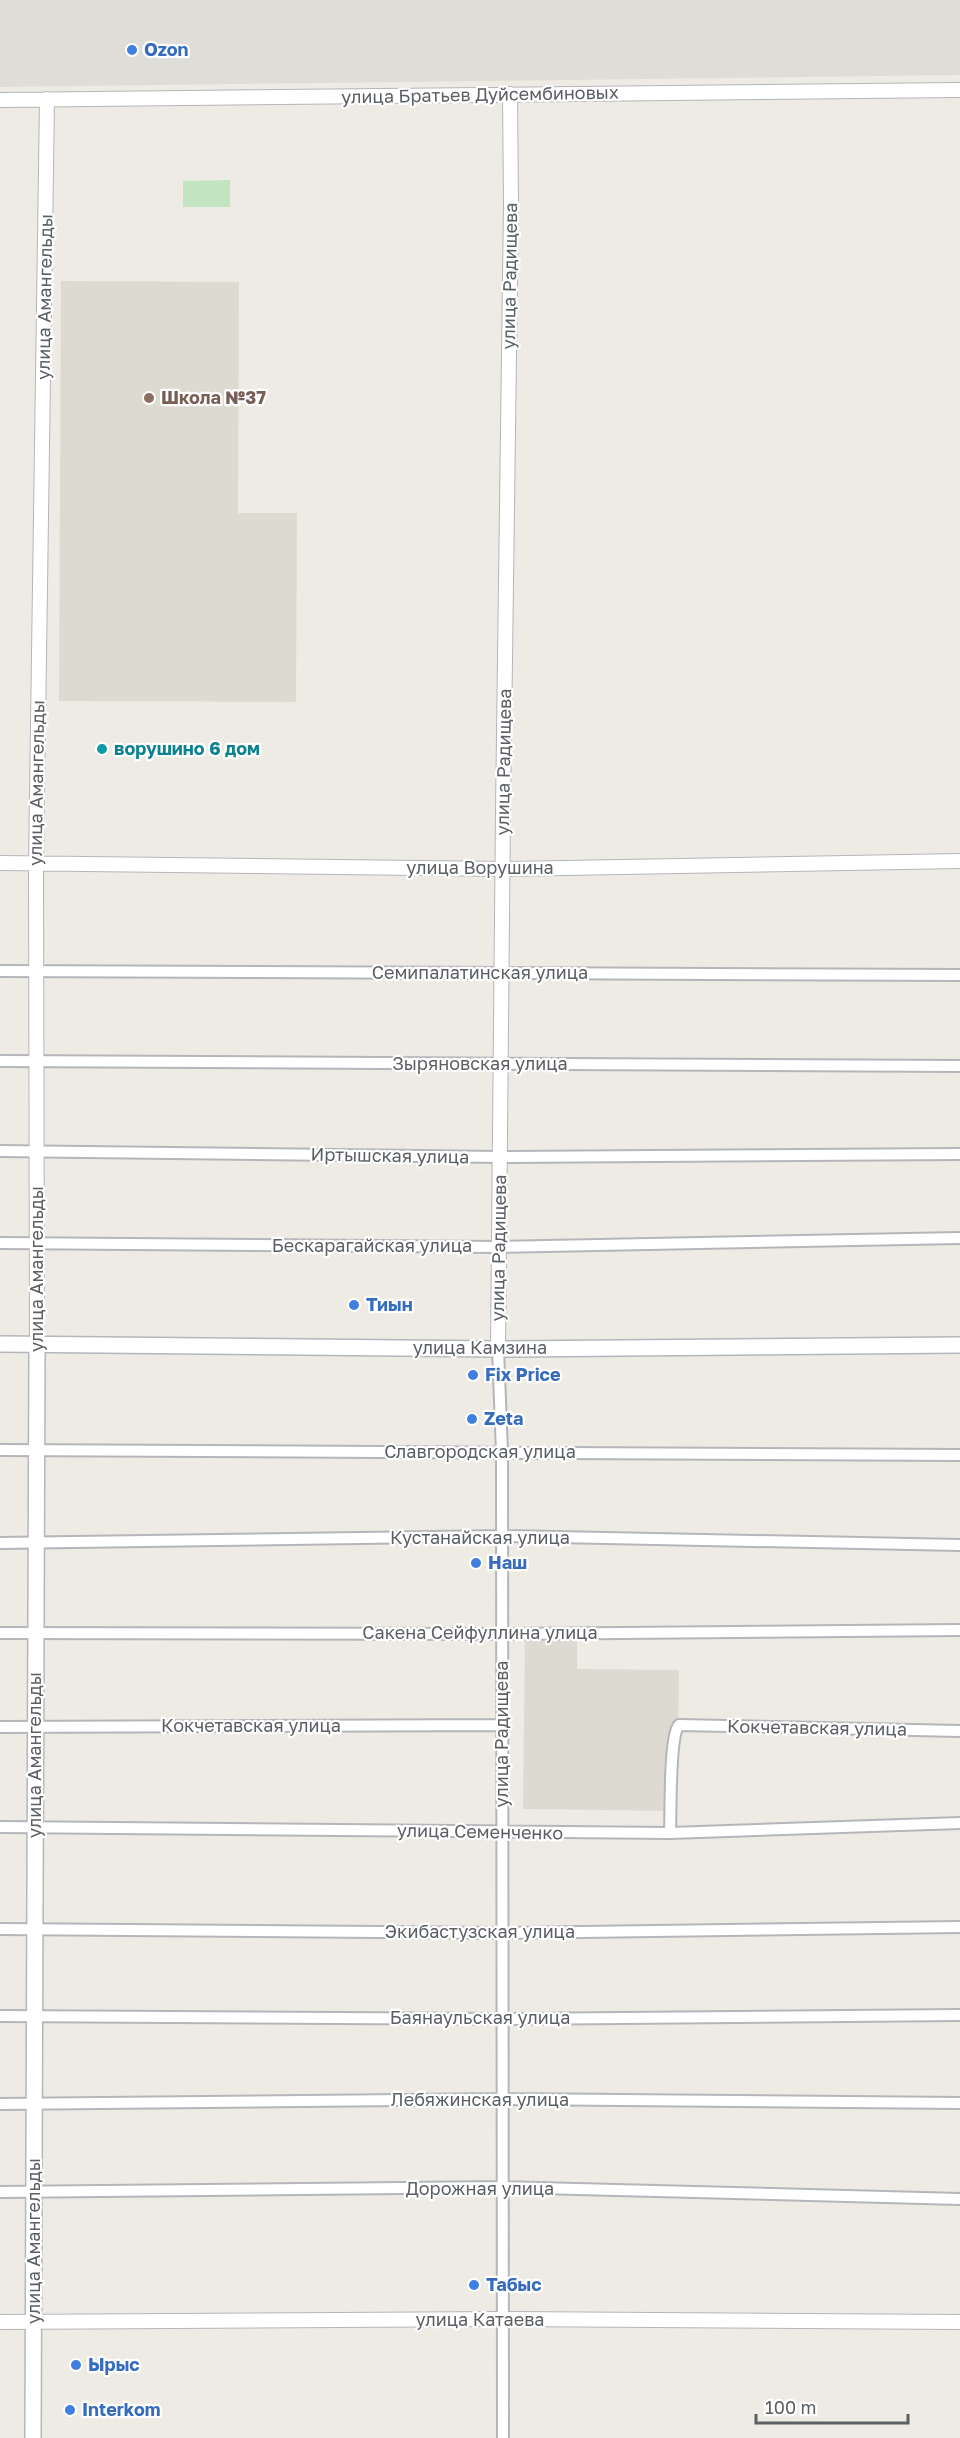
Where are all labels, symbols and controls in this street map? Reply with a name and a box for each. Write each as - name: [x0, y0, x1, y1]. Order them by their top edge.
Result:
- place label: Ozon: [144, 38, 189, 60]
- marker: Ozon: [125, 43, 139, 57]
- street label: улица Братьев Дуйсембиновых: [341, 81, 619, 107]
- street label: улица Радищева: [497, 202, 521, 350]
- street label: улица Амангельды: [32, 214, 56, 380]
- place label: Школа №37: [161, 386, 266, 408]
- marker: Школа №37: [142, 391, 156, 405]
- street label: улица Радищева: [491, 688, 515, 836]
- street label: улица Амангельды: [24, 700, 48, 866]
- place label: ворушино 6 дом: [114, 737, 260, 759]
- marker: ворушино 6 дом: [95, 742, 109, 756]
- street label: улица Ворушина: [406, 856, 554, 878]
- street label: Семипалатинская улица: [372, 961, 588, 983]
- street label: Зыряновская улица: [392, 1052, 568, 1074]
- street label: Иртышская улица: [310, 1143, 470, 1167]
- street label: улица Радищева: [486, 1174, 510, 1322]
- street label: улица Амангельды: [25, 1186, 47, 1352]
- street label: Бескарагайская улица: [272, 1234, 472, 1256]
- place label: Тиын: [366, 1293, 413, 1315]
- marker: Тиын: [347, 1298, 361, 1312]
- street label: улица Камзина: [413, 1336, 547, 1358]
- place label: Fix Price: [485, 1363, 561, 1385]
- marker: Fix Price: [466, 1368, 480, 1382]
- place label: Zeta: [484, 1407, 523, 1429]
- marker: Zeta: [465, 1412, 479, 1426]
- street label: Славгородская улица: [384, 1440, 576, 1462]
- street label: Кустанайская улица: [390, 1526, 570, 1548]
- place label: Наш: [488, 1551, 527, 1573]
- marker: Наш: [469, 1556, 483, 1570]
- street label: Сакена Сейфуллина улица: [362, 1621, 598, 1643]
- street label: улица Радищева: [490, 1661, 512, 1807]
- street label: улица Амангельды: [23, 1672, 45, 1838]
- street label: Кокчетавская улица: [161, 1714, 341, 1736]
- street label: Кокчетавская улица: [727, 1714, 907, 1740]
- street label: улица Семенченко: [397, 1819, 563, 1843]
- street label: Экибастузская улица: [385, 1920, 575, 1942]
- street label: Баянаульская улица: [390, 2006, 570, 2028]
- street label: Лебяжинская улица: [391, 2088, 569, 2110]
- street label: улица Амангельды: [22, 2158, 44, 2324]
- street label: Дорожная улица: [406, 2177, 554, 2199]
- place label: Табыс: [486, 2273, 542, 2295]
- marker: Табыс: [467, 2278, 481, 2292]
- street label: улица Катаева: [415, 2308, 545, 2330]
- place label: Ырыс: [88, 2353, 140, 2375]
- marker: Ырыс: [69, 2358, 83, 2372]
- scale bar: [756, 2387, 908, 2425]
- text: 100 m: [765, 2396, 816, 2418]
- place label: Interkom: [82, 2398, 160, 2420]
- marker: Interkom: [63, 2403, 77, 2417]

